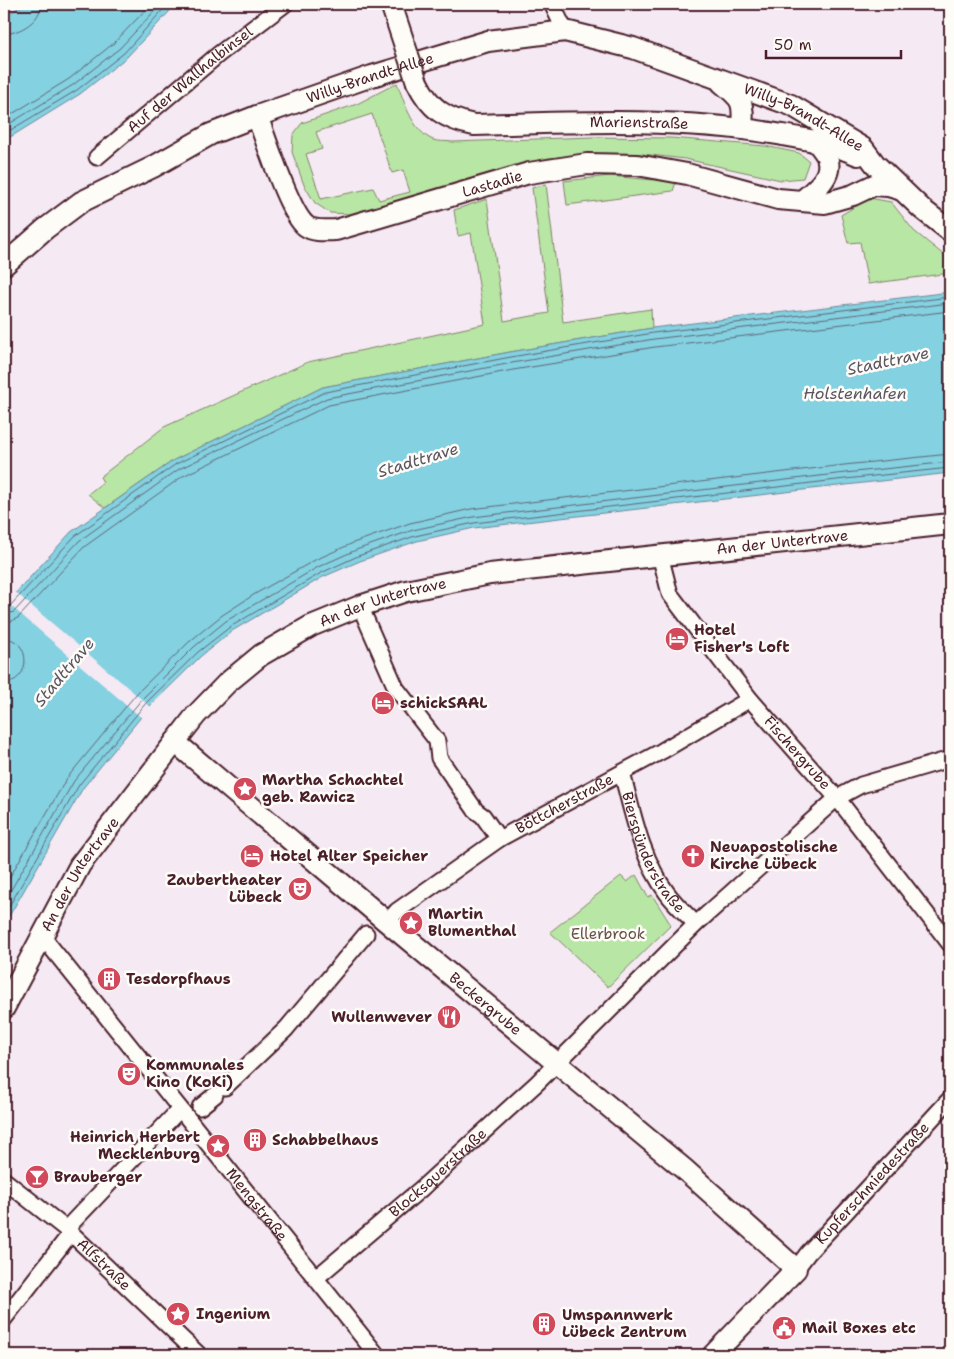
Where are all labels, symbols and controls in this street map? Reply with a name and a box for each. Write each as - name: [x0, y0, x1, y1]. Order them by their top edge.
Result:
- street label: Auf der Wallhalbinsel: [123, 22, 257, 137]
- scale bar: [766, 28, 902, 60]
- text: 50 m: [774, 35, 812, 55]
- street label: Willy-Brandt-Allee: [304, 48, 436, 108]
- street label: Willy-Brandt-Allee: [741, 79, 867, 156]
- street label: Marienstraße: [590, 112, 689, 134]
- street label: Lastadie: [460, 165, 525, 202]
- water label: Stadttrave: [845, 342, 931, 380]
- water label: Holstenhafen: [803, 383, 907, 404]
- water label: Stadttrave: [375, 438, 461, 482]
- street label: An der Untertrave: [715, 525, 849, 559]
- street label: An der Untertrave: [316, 573, 448, 632]
- place label: Hotel Fisher's Loft: [694, 620, 789, 657]
- hotel icon: Hotel Fisher's Loft: [664, 626, 690, 652]
- water label: Stadttrave: [29, 633, 99, 711]
- hotel icon: schickSAAL: [370, 690, 396, 716]
- place label: schickSAAL: [400, 693, 487, 713]
- street label: Fischergrube: [759, 712, 835, 794]
- street label: Böttcherstraße: [512, 769, 617, 838]
- place label: Martha Schachtel geb. Rawicz: [262, 770, 404, 807]
- place icon: Martha Schachtel geb. Rawicz: [232, 776, 258, 802]
- street label: Bierspünderstraße: [617, 790, 689, 917]
- street label: An der Untertrave: [36, 813, 124, 935]
- place label: Neuapostolische Kirche Lübeck: [710, 837, 838, 874]
- hotel icon: Hotel Alter Speicher: [239, 843, 265, 869]
- church icon: Neuapostolische Kirche Lübeck: [680, 843, 706, 869]
- place label: Hotel Alter Speicher: [270, 846, 428, 866]
- place label: Zaubertheater Lübeck: [167, 870, 282, 907]
- theatre icon: Zaubertheater Lübeck: [287, 876, 313, 902]
- place label: Martin Blumenthal: [428, 904, 517, 941]
- place icon: Martin Blumenthal: [398, 910, 424, 936]
- park label: Ellerbrook: [571, 924, 645, 944]
- building icon: Tesdorpfhaus: [96, 966, 122, 992]
- street label: Beckergrube: [445, 968, 526, 1040]
- place label: Tesdorpfhaus: [126, 969, 231, 989]
- restaurant icon: Wullenwever: [436, 1004, 462, 1030]
- place label: Wullenwever: [331, 1007, 432, 1027]
- place label: Kommunales Kino (KoKi): [146, 1055, 244, 1092]
- theatre icon: Kommunales Kino (KoKi): [116, 1061, 142, 1087]
- street label: Kupferschmiedestraße: [811, 1118, 934, 1249]
- street label: Blocksquerstraße: [385, 1124, 491, 1222]
- place label: Heinrich Herbert Mecklenburg: [70, 1127, 200, 1164]
- building icon: Schabbelhaus: [242, 1127, 268, 1153]
- place label: Schabbelhaus: [272, 1130, 379, 1150]
- place icon: Heinrich Herbert Mecklenburg: [205, 1133, 231, 1159]
- bar icon: Brauberger: [24, 1164, 50, 1190]
- street label: Mengstraße: [221, 1164, 292, 1245]
- place label: Brauberger: [54, 1167, 142, 1187]
- street label: Alfstraße: [73, 1234, 135, 1295]
- place icon: Ingenium: [165, 1301, 191, 1327]
- place label: Ingenium: [196, 1304, 271, 1324]
- place label: Umspannwerk Lübeck Zentrum: [562, 1305, 687, 1342]
- building icon: Umspannwerk Lübeck Zentrum: [531, 1311, 557, 1337]
- public building icon: Mail Boxes etc: [771, 1315, 797, 1341]
- place label: Mail Boxes etc: [802, 1318, 916, 1338]

